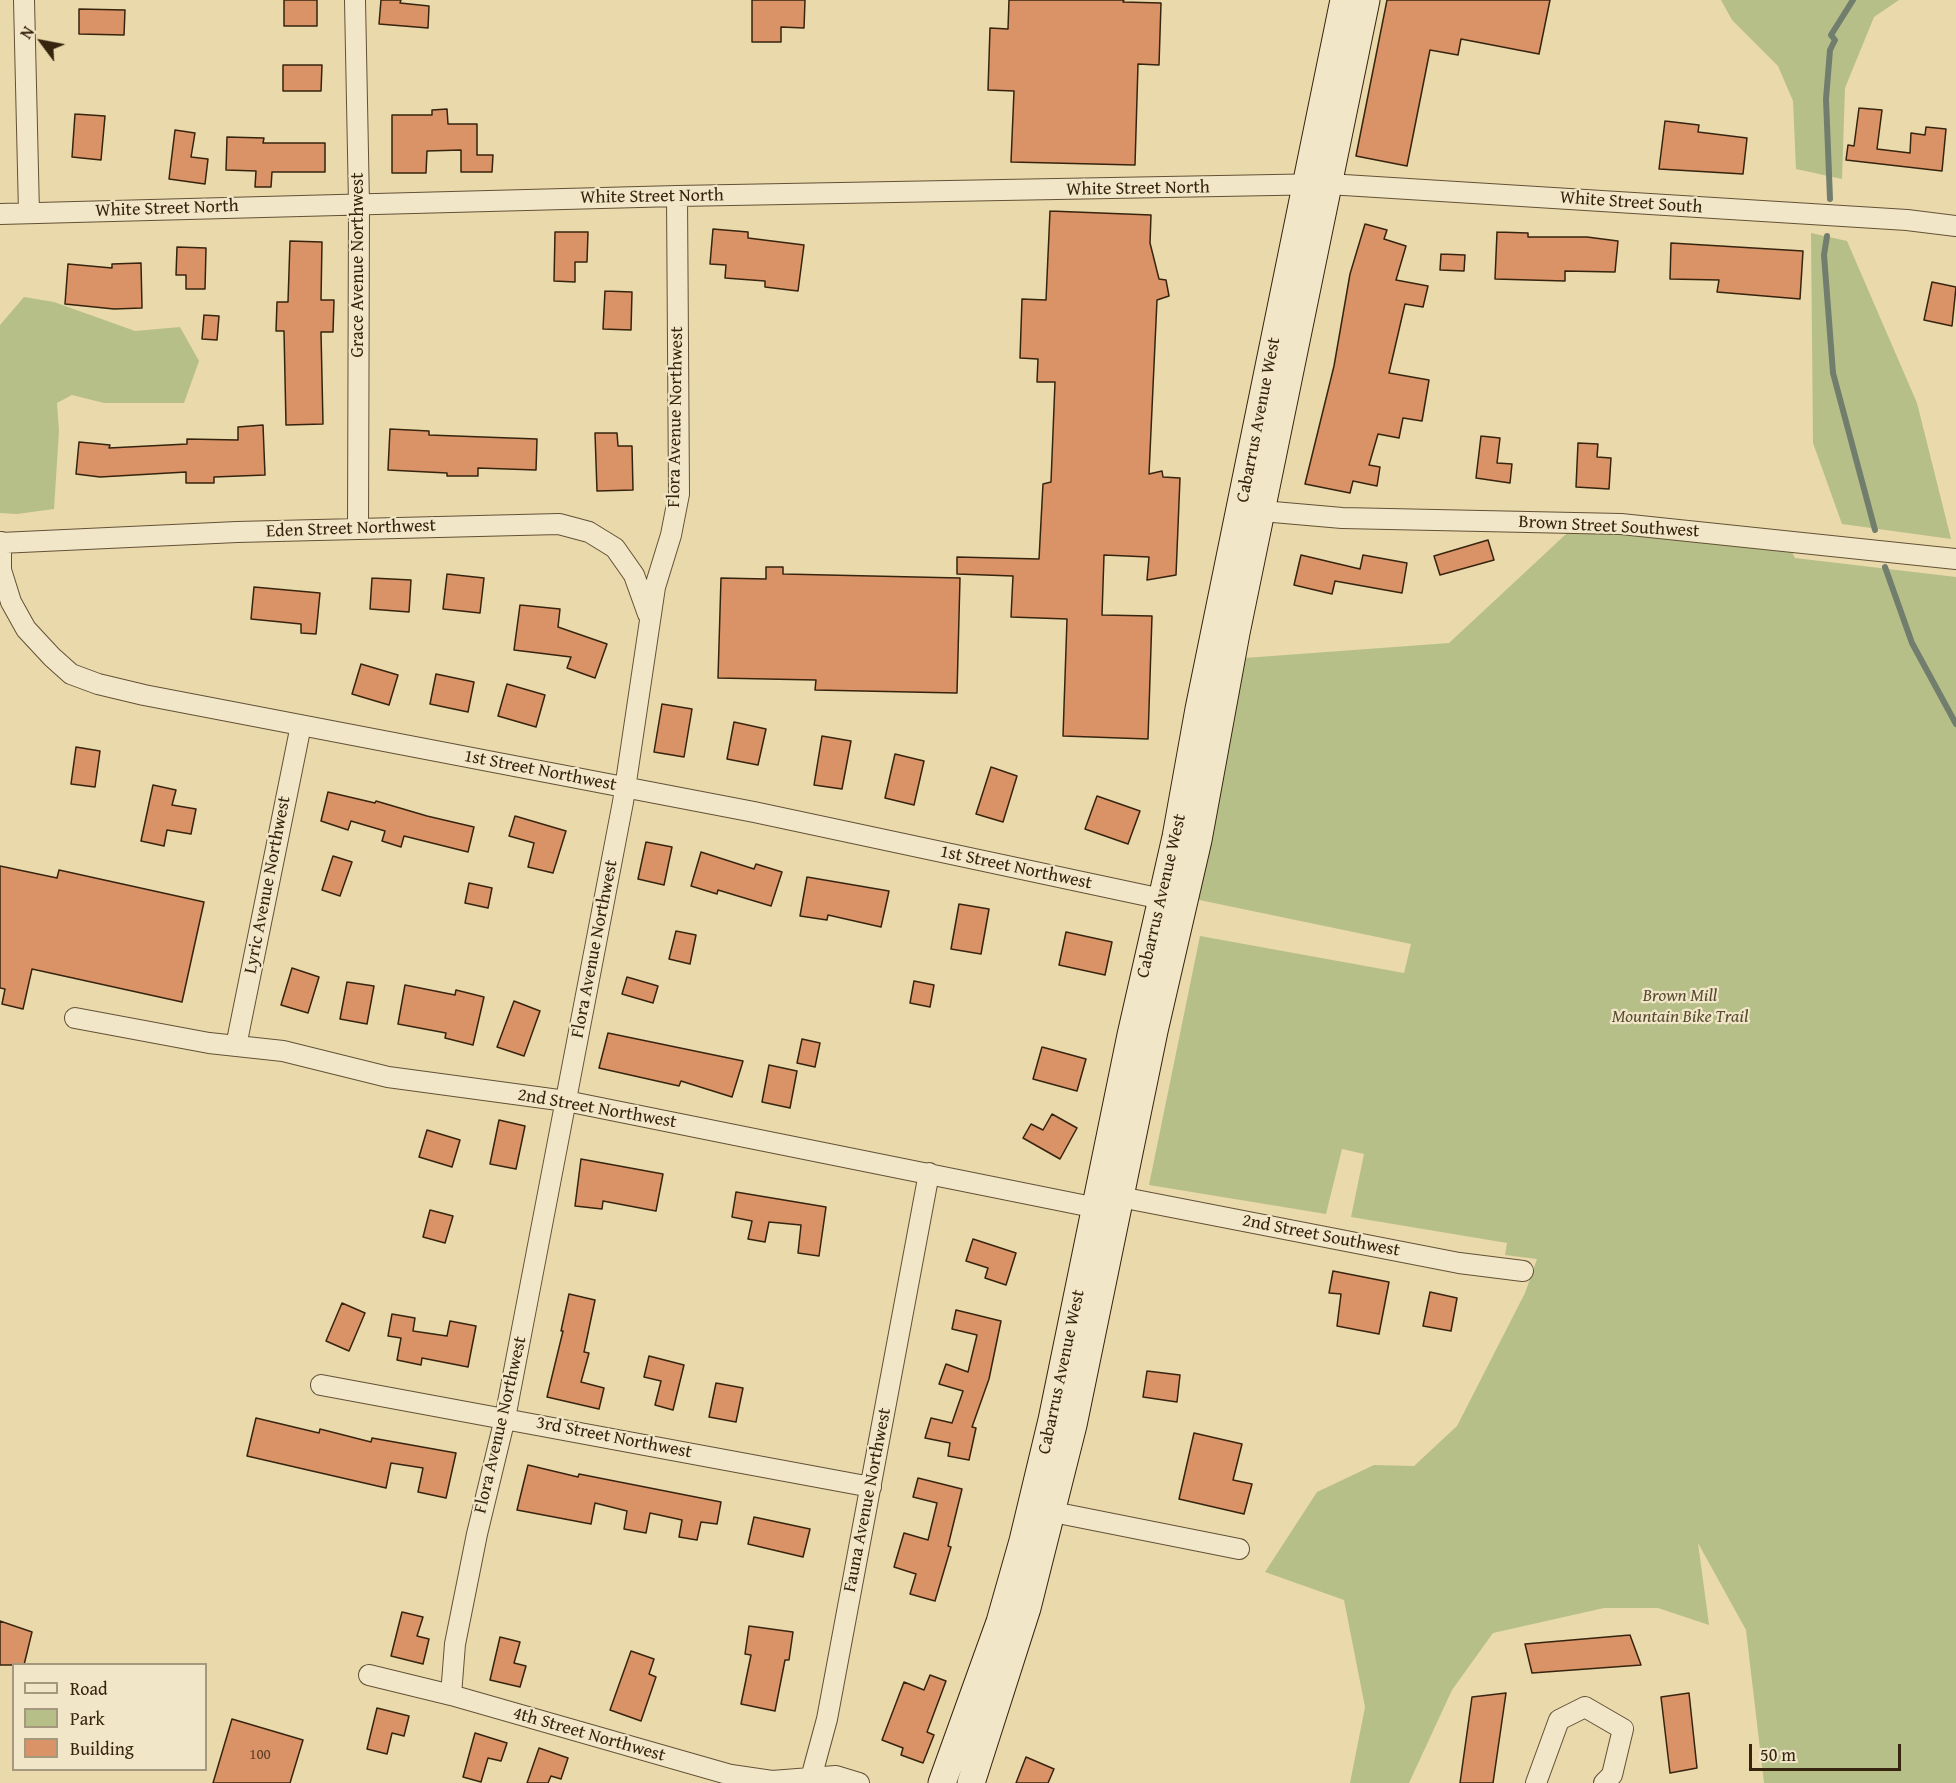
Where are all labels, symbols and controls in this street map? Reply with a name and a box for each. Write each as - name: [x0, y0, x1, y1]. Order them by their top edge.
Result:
- north arrow: [12, 12, 72, 72]
- text: N: [14, 22, 40, 43]
- street label: Grace Avenue Northwest: [347, 172, 369, 358]
- street label: White Street North: [1066, 177, 1210, 201]
- street label: White Street North: [580, 185, 724, 209]
- street label: White Street South: [1559, 187, 1703, 219]
- street label: White Street North: [95, 196, 239, 222]
- street label: Flora Avenue Northwest: [664, 326, 688, 508]
- street label: Cabarrus Avenue West: [1232, 336, 1286, 504]
- street label: Brown Street Southwest: [1518, 511, 1700, 543]
- street label: Eden Street Northwest: [266, 515, 436, 543]
- street label: 1st Street Northwest: [462, 746, 618, 796]
- street label: Lyric Avenue Northwest: [240, 794, 296, 976]
- street label: Cabarrus Avenue West: [1133, 812, 1191, 980]
- street label: 1st Street Northwest: [938, 841, 1094, 895]
- street label: Flora Avenue Northwest: [567, 858, 623, 1040]
- park label: Brown Mill Mountain Bike Trail: [1612, 985, 1748, 1028]
- street label: 2nd Street Northwest: [516, 1084, 678, 1134]
- street label: 2nd Street Southwest: [1240, 1210, 1402, 1262]
- street label: Cabarrus Avenue West: [1034, 1288, 1090, 1456]
- street label: Flora Avenue Northwest: [470, 1334, 532, 1516]
- street label: Fauna Avenue Northwest: [840, 1406, 896, 1594]
- street label: 3rd Street Northwest: [534, 1412, 694, 1464]
- legend: [12, 1663, 207, 1771]
- text: Road: [70, 1675, 108, 1702]
- street label: 4th Street Northwest: [510, 1703, 668, 1767]
- text: Park: [70, 1705, 105, 1732]
- scale bar: [1752, 1732, 1904, 1770]
- text: Building: [70, 1735, 134, 1762]
- text: 50 m: [1760, 1741, 1796, 1768]
- house number: 100: [249, 1746, 271, 1764]

